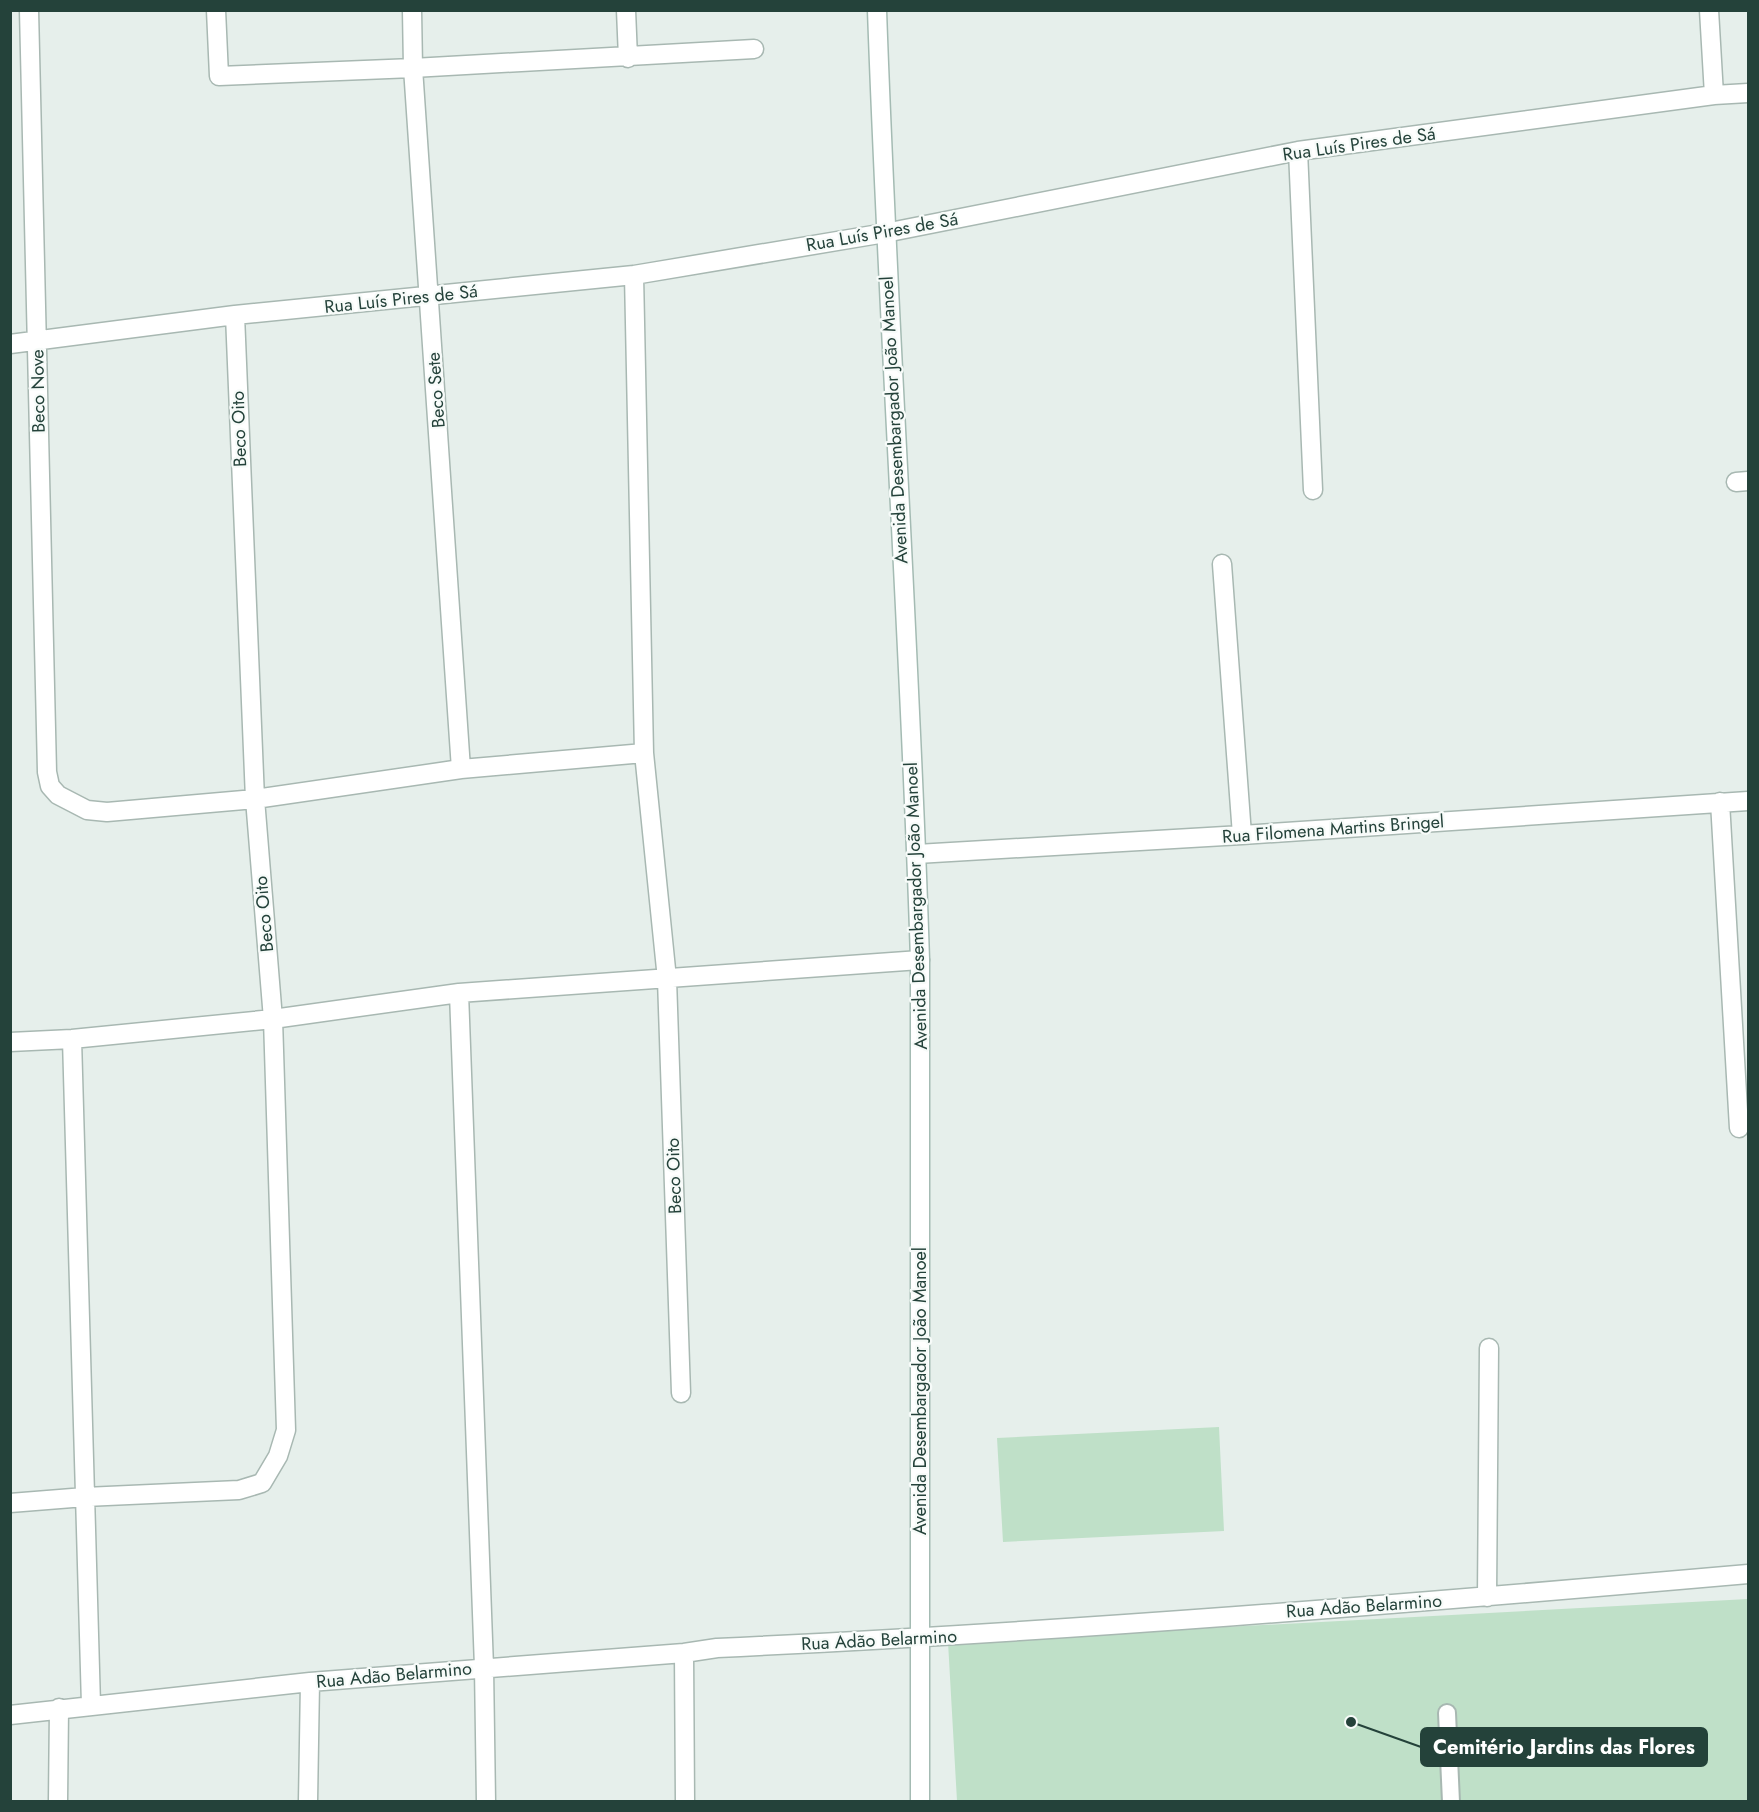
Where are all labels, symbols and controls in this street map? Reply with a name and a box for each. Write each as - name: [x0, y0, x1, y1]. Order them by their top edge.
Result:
- street label: Rua Luís Pires de Sá: [1281, 120, 1437, 168]
- street label: Rua Luís Pires de Sá: [804, 206, 960, 258]
- street label: Avenida Desembargador João Manoel: [873, 276, 915, 564]
- street label: Rua Luís Pires de Sá: [323, 278, 479, 320]
- street label: Beco Nove: [24, 349, 52, 433]
- street label: Beco Sete: [420, 351, 452, 429]
- street label: Beco Oito: [225, 390, 253, 468]
- street label: Avenida Desembargador João Manoel: [898, 762, 934, 1050]
- street label: Rua Filomena Martins Bringel: [1221, 808, 1445, 850]
- street label: Beco Oito: [248, 875, 280, 953]
- street label: Beco Oito: [660, 1137, 688, 1215]
- street label: Avenida Desembargador João Manoel: [907, 1247, 933, 1535]
- street label: Rua Adão Belarmino: [1285, 1588, 1443, 1624]
- street label: Rua Adão Belarmino: [800, 1623, 958, 1657]
- street label: Rua Adão Belarmino: [315, 1655, 473, 1695]
- callout: Cemitério Jardins das Flores: [1421, 1728, 1707, 1766]
- text: Cemitério Jardins das Flores: [1433, 1733, 1695, 1762]

